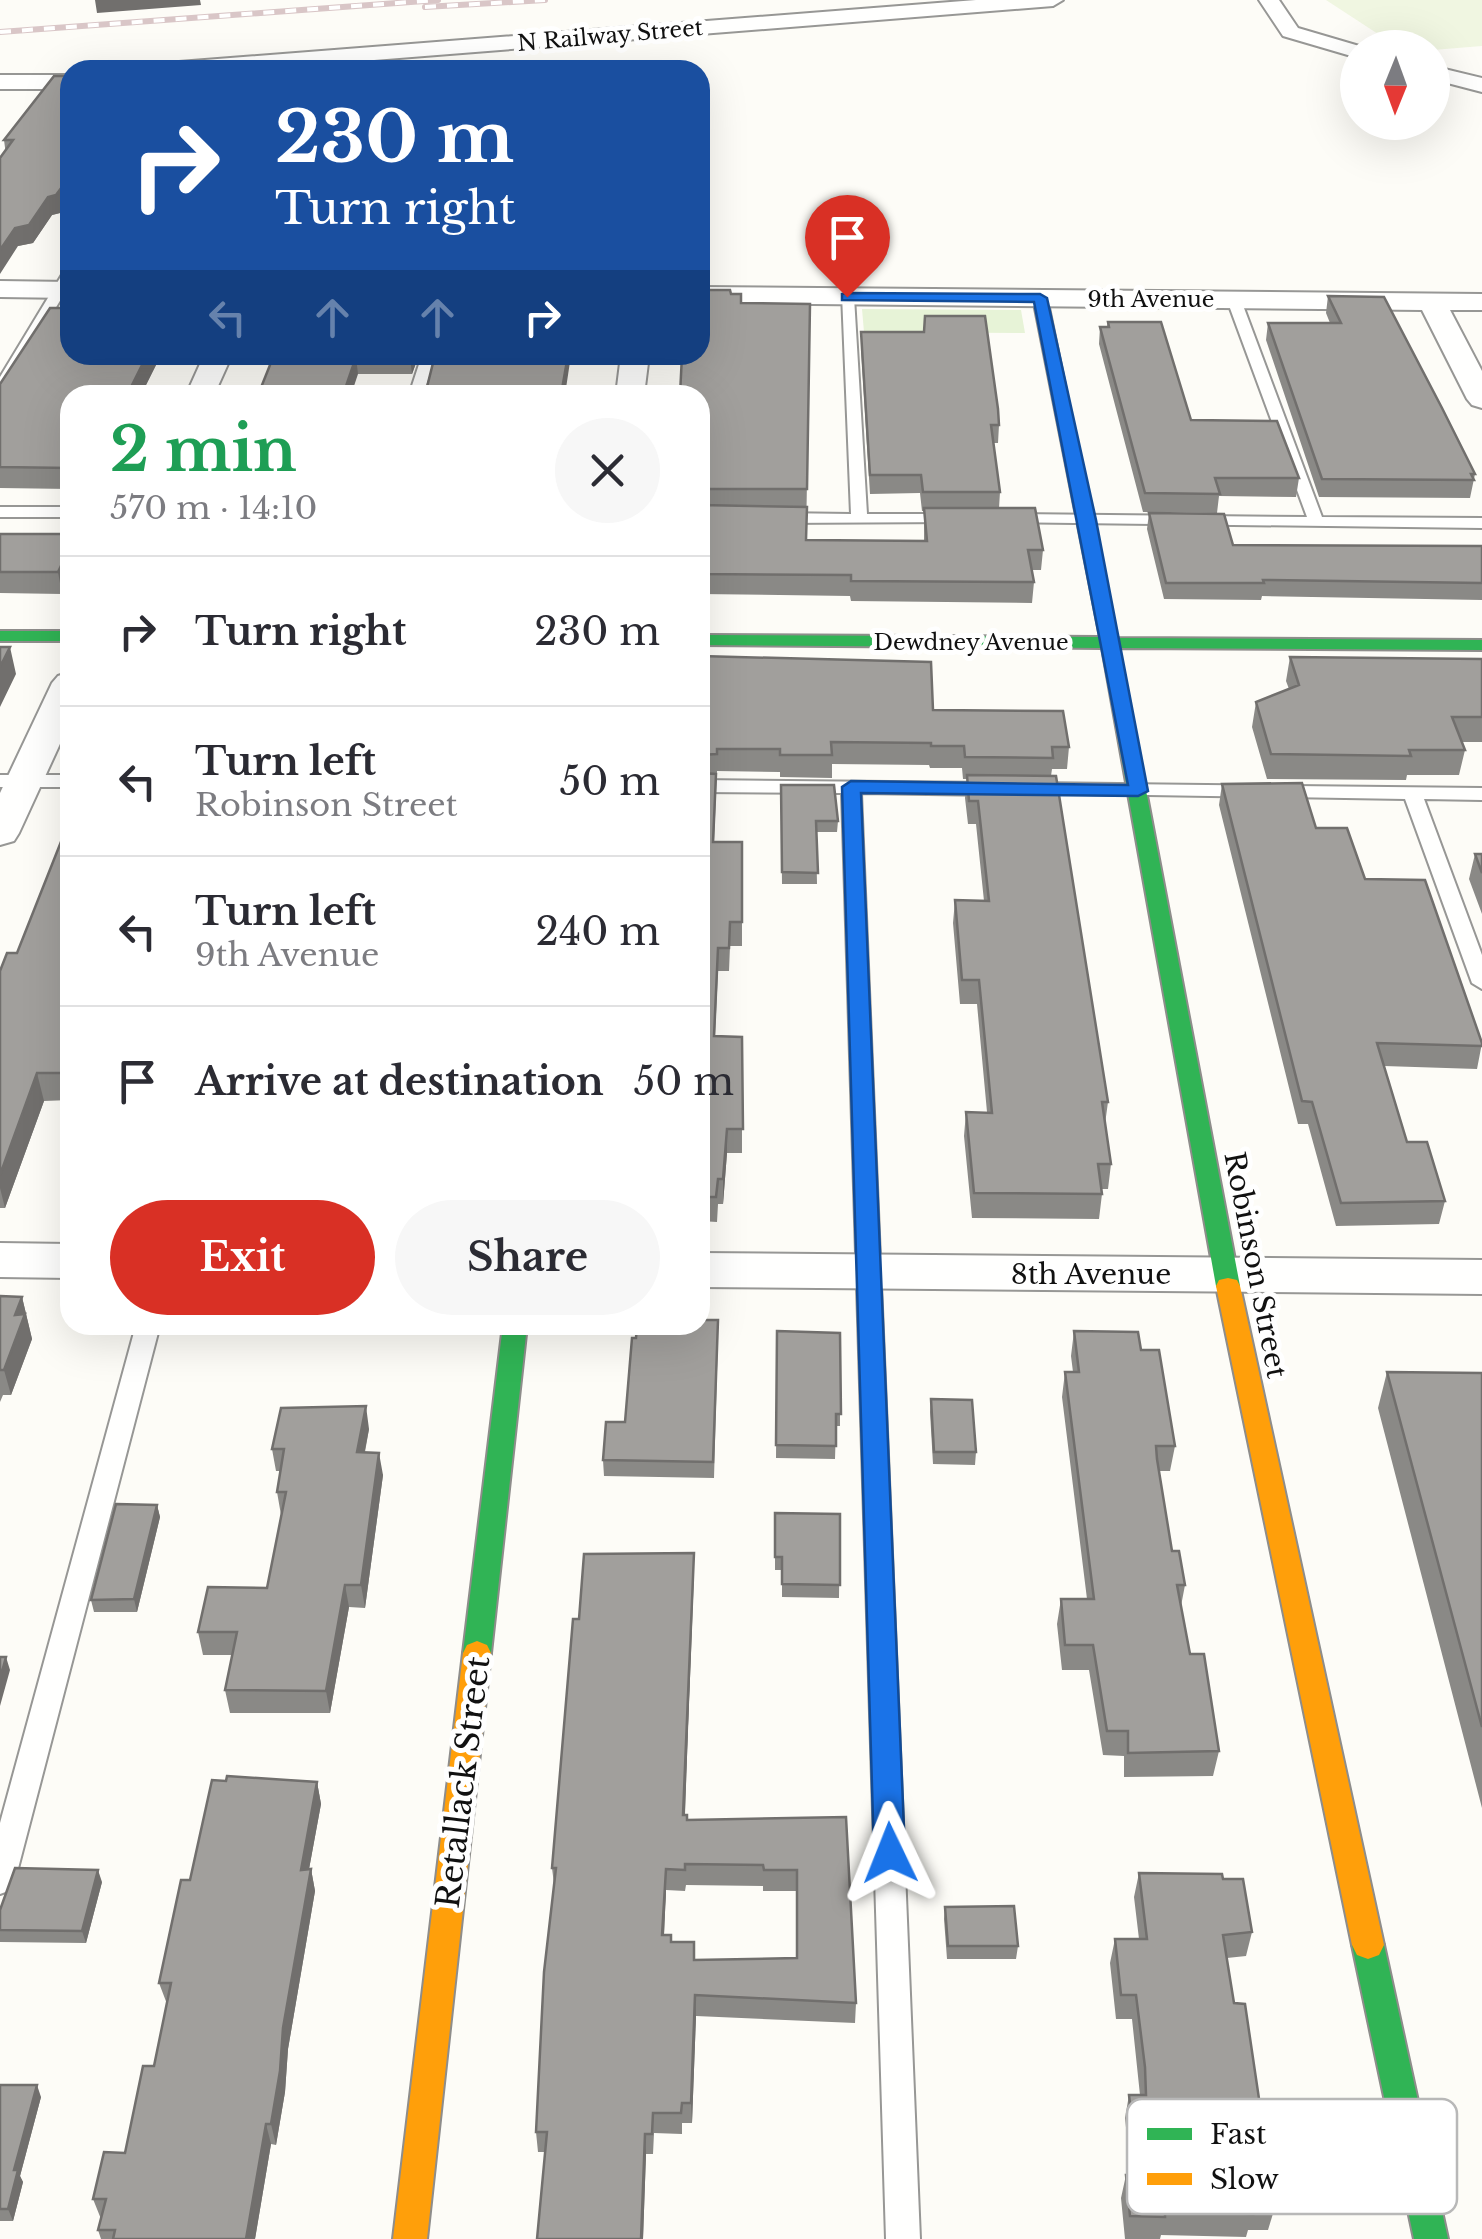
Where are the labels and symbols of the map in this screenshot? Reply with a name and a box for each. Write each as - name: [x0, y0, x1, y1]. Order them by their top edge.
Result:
- street label: N Railway Street: [516, 14, 705, 57]
- north arrow: [1340, 30, 1450, 140]
- pin: [805, 195, 890, 298]
- street label: 9th Avenue: [1088, 286, 1214, 313]
- street label: Dewdney Avenue: [873, 629, 1069, 656]
- street label: Robinson Street: [1216, 1149, 1295, 1382]
- street label: 8th Avenue: [1011, 1257, 1171, 1292]
- street label: Retallack Street: [428, 1654, 498, 1910]
- position arrow: [838, 1801, 942, 1905]
- legend: [1127, 2099, 1457, 2214]
- text: Fast: [1210, 2117, 1267, 2152]
- text: Slow: [1210, 2162, 1279, 2197]

